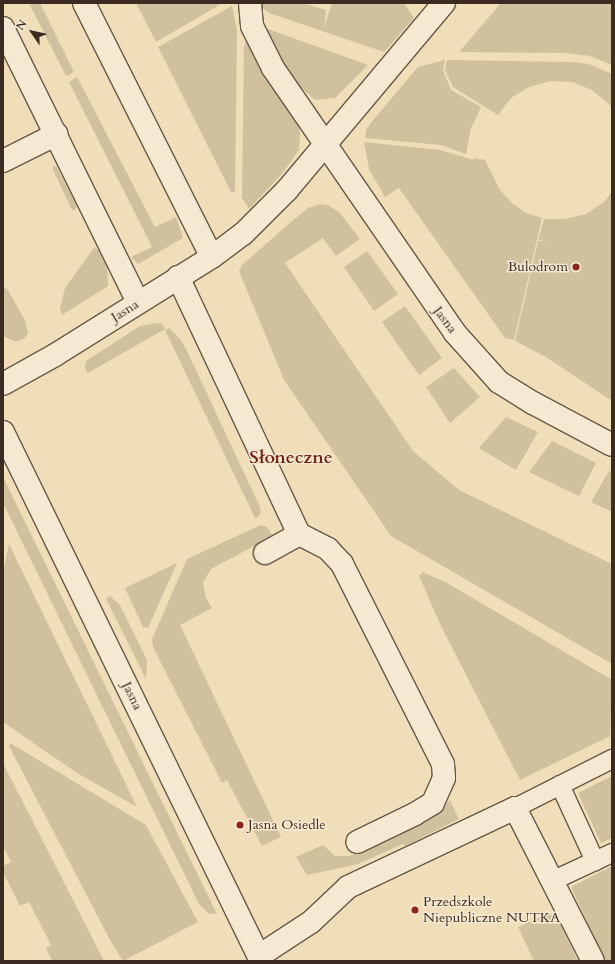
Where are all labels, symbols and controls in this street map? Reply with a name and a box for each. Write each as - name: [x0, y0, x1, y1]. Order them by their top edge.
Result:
- north arrow: [12, 12, 52, 52]
- text: N: [13, 17, 31, 33]
- place label: Bulodrom: [508, 259, 568, 275]
- marker: Bulodrom: [571, 262, 581, 272]
- street label: Jasna: [108, 296, 142, 326]
- street label: Jasna: [429, 303, 461, 337]
- district label: Słoneczne: [249, 447, 333, 469]
- street label: Jasna: [118, 679, 146, 713]
- place label: Jasna Osiedle: [248, 817, 326, 833]
- marker: Jasna Osiedle: [235, 820, 245, 830]
- place label: Przedszkole Niepubliczne NUTKA: [423, 894, 560, 926]
- marker: Przedszkole Niepubliczne NUTKA: [410, 905, 420, 915]

